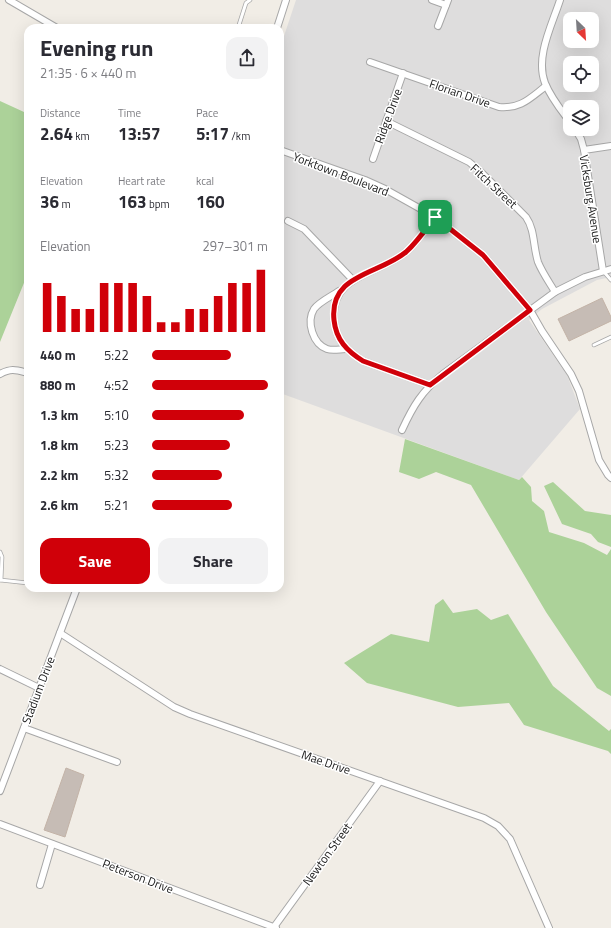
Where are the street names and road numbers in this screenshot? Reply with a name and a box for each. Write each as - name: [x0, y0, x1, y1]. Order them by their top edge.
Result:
- street label: Florian Drive: [427, 74, 493, 112]
- street label: Ridge Drive: [369, 86, 407, 146]
- street label: Yorktown Boulevard: [290, 147, 392, 201]
- street label: Vicksburg Avenue: [575, 153, 607, 245]
- street label: Fitch Street: [466, 159, 522, 213]
- street label: Stadium Drive: [16, 654, 60, 726]
- street label: Mae Drive: [299, 745, 353, 779]
- street label: Newton Street: [298, 818, 357, 889]
- street label: Peterson Drive: [100, 854, 176, 898]

